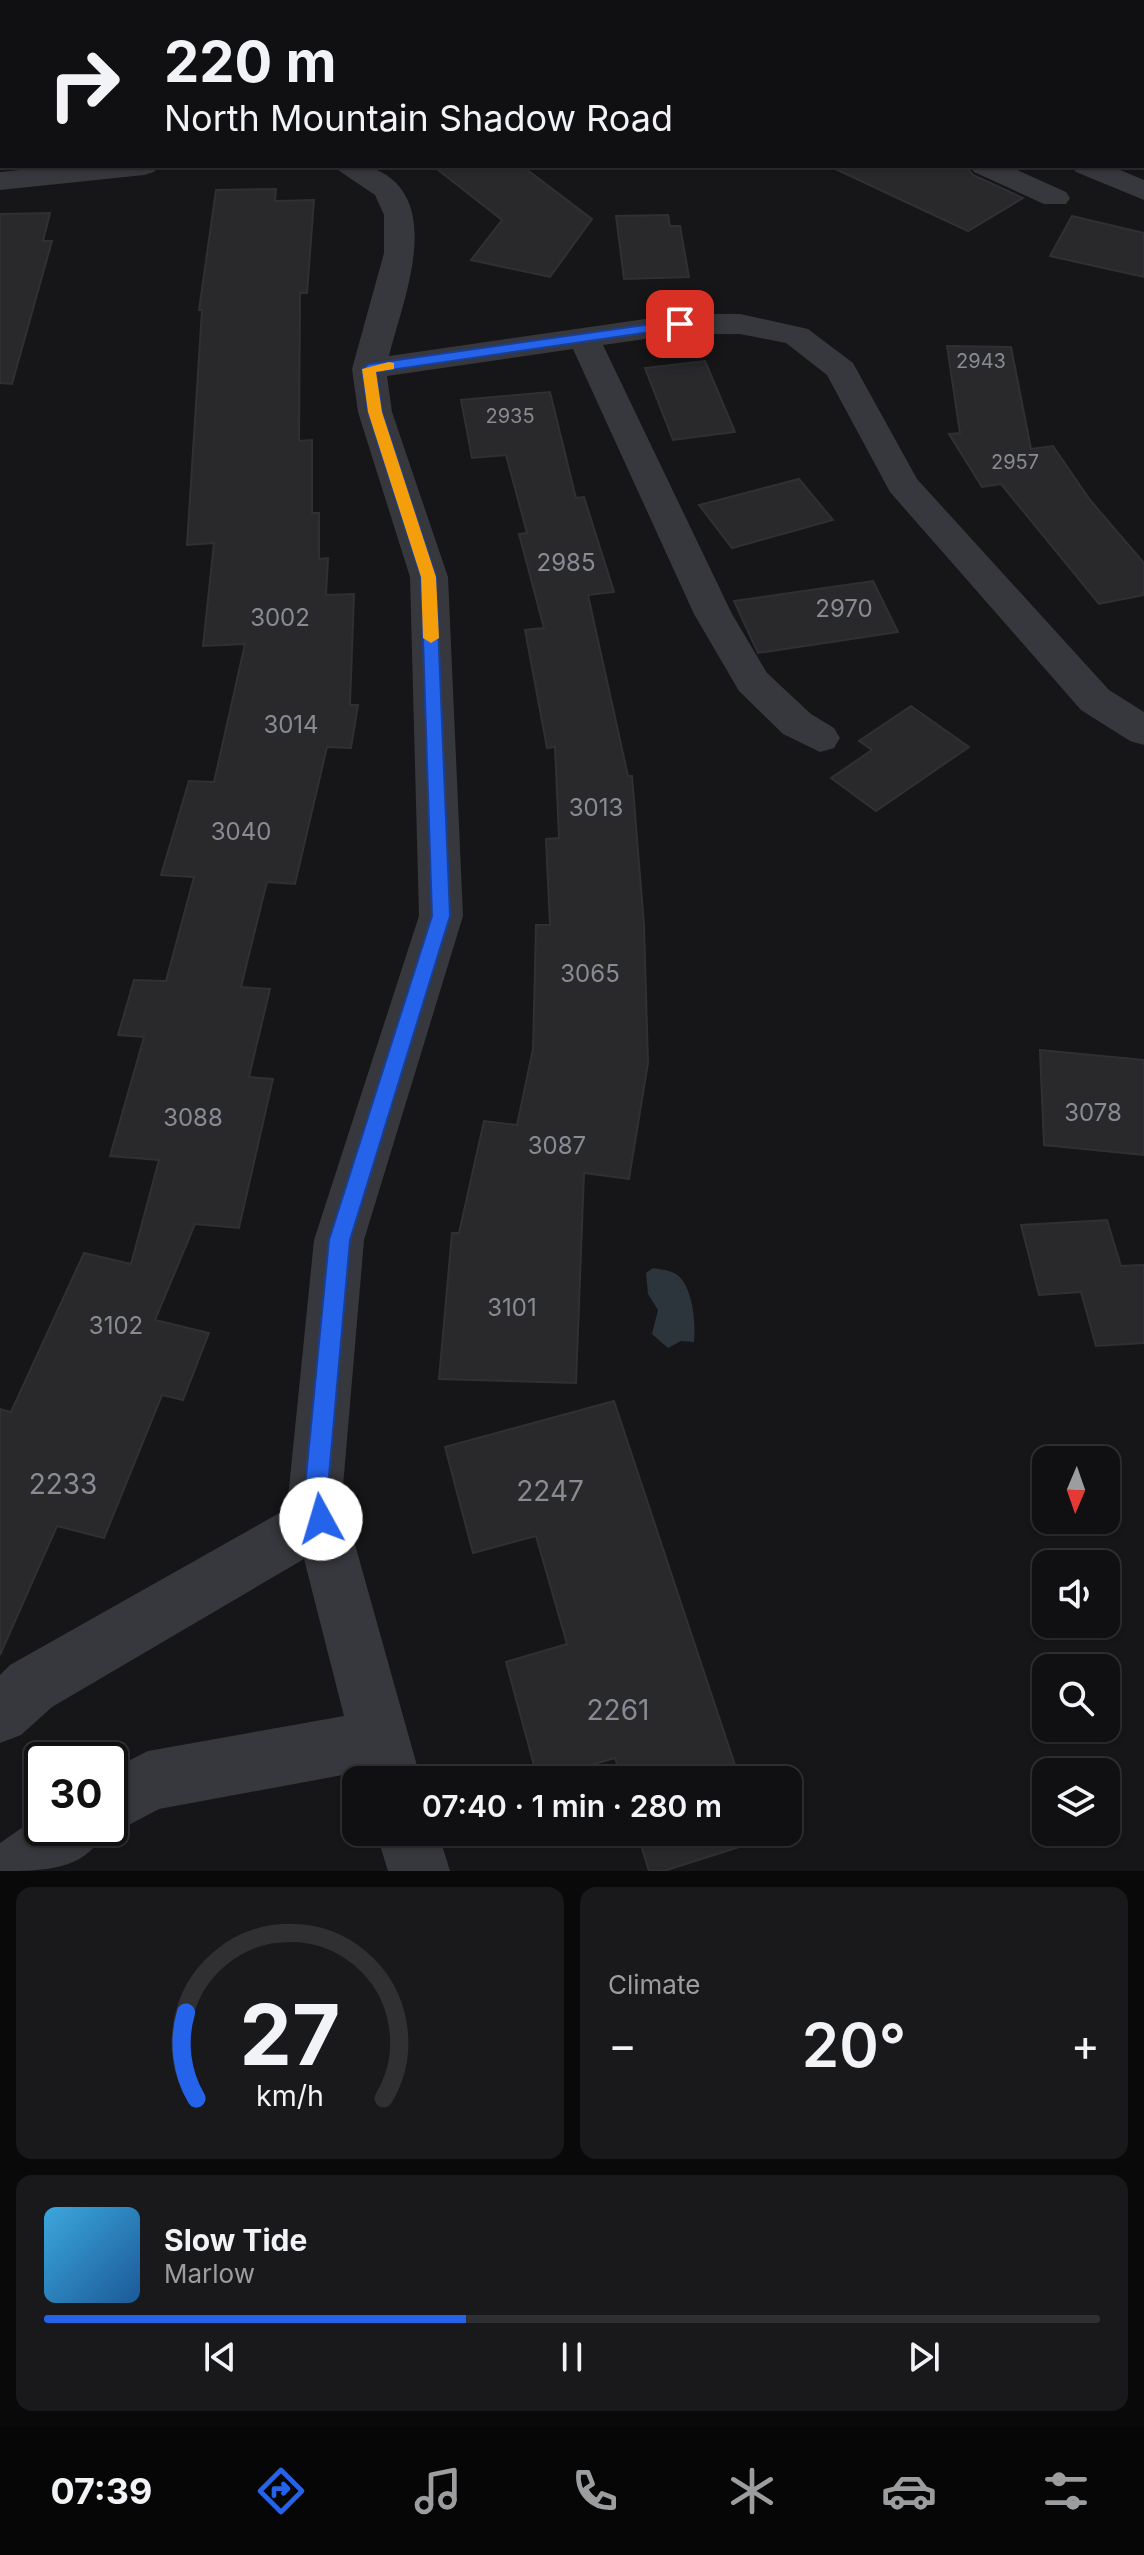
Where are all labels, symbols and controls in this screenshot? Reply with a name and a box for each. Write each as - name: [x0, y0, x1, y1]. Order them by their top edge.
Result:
- text: 220 m: [164, 28, 337, 96]
- icon: right: [32, 32, 136, 136]
- text: North Mountain Shadow Road: [164, 96, 673, 140]
- pin: [646, 290, 714, 358]
- icon: arrive: [658, 302, 702, 346]
- house number: 2943: [956, 349, 1006, 373]
- house number: 2935: [485, 404, 535, 428]
- house number: 2957: [991, 450, 1039, 474]
- house number: 2985: [537, 548, 595, 577]
- house number: 2970: [815, 594, 873, 623]
- house number: 3002: [250, 603, 310, 632]
- house number: 3014: [263, 710, 319, 739]
- house number: 3013: [569, 793, 623, 822]
- house number: 3040: [211, 817, 271, 846]
- house number: 3065: [560, 959, 620, 988]
- house number: 3078: [1064, 1098, 1122, 1127]
- house number: 3088: [163, 1103, 223, 1132]
- house number: 3087: [528, 1131, 586, 1160]
- house number: 3101: [487, 1293, 537, 1322]
- house number: 3102: [89, 1311, 143, 1340]
- north arrow: [1032, 1446, 1120, 1534]
- map controls: [1032, 1446, 1120, 1846]
- house number: 2233: [29, 1467, 97, 1501]
- house number: 2247: [516, 1474, 584, 1508]
- position arrow: [279, 1477, 363, 1561]
- button: sound: [1032, 1550, 1120, 1638]
- button: search: [1032, 1654, 1120, 1742]
- house number: 2261: [587, 1693, 649, 1727]
- speed limit sign: 30: [24, 1742, 128, 1846]
- button: layers: [1032, 1758, 1120, 1846]
- text: 07:40 · 1 min · 280 m: [422, 1788, 722, 1824]
- text: Climate: [608, 1969, 700, 2000]
- text: 27: [240, 1984, 340, 2085]
- text: 20°: [802, 2009, 906, 2081]
- text: −: [608, 2018, 637, 2072]
- text: +: [1071, 2018, 1100, 2072]
- text: km/h: [256, 2078, 324, 2113]
- text: Slow Tide: [164, 2222, 307, 2258]
- text: Marlow: [164, 2258, 255, 2289]
- icon: previous: [198, 2335, 242, 2379]
- icon: pause: [550, 2335, 594, 2379]
- icon: next: [902, 2335, 946, 2379]
- icon: directions: [253, 2463, 309, 2519]
- icon: music: [410, 2463, 466, 2519]
- icon: phone: [567, 2463, 623, 2519]
- icon: climate: [724, 2463, 780, 2519]
- icon: car: [881, 2463, 937, 2519]
- icon: filters: [1038, 2463, 1094, 2519]
- text: 07:39: [50, 2469, 152, 2513]

